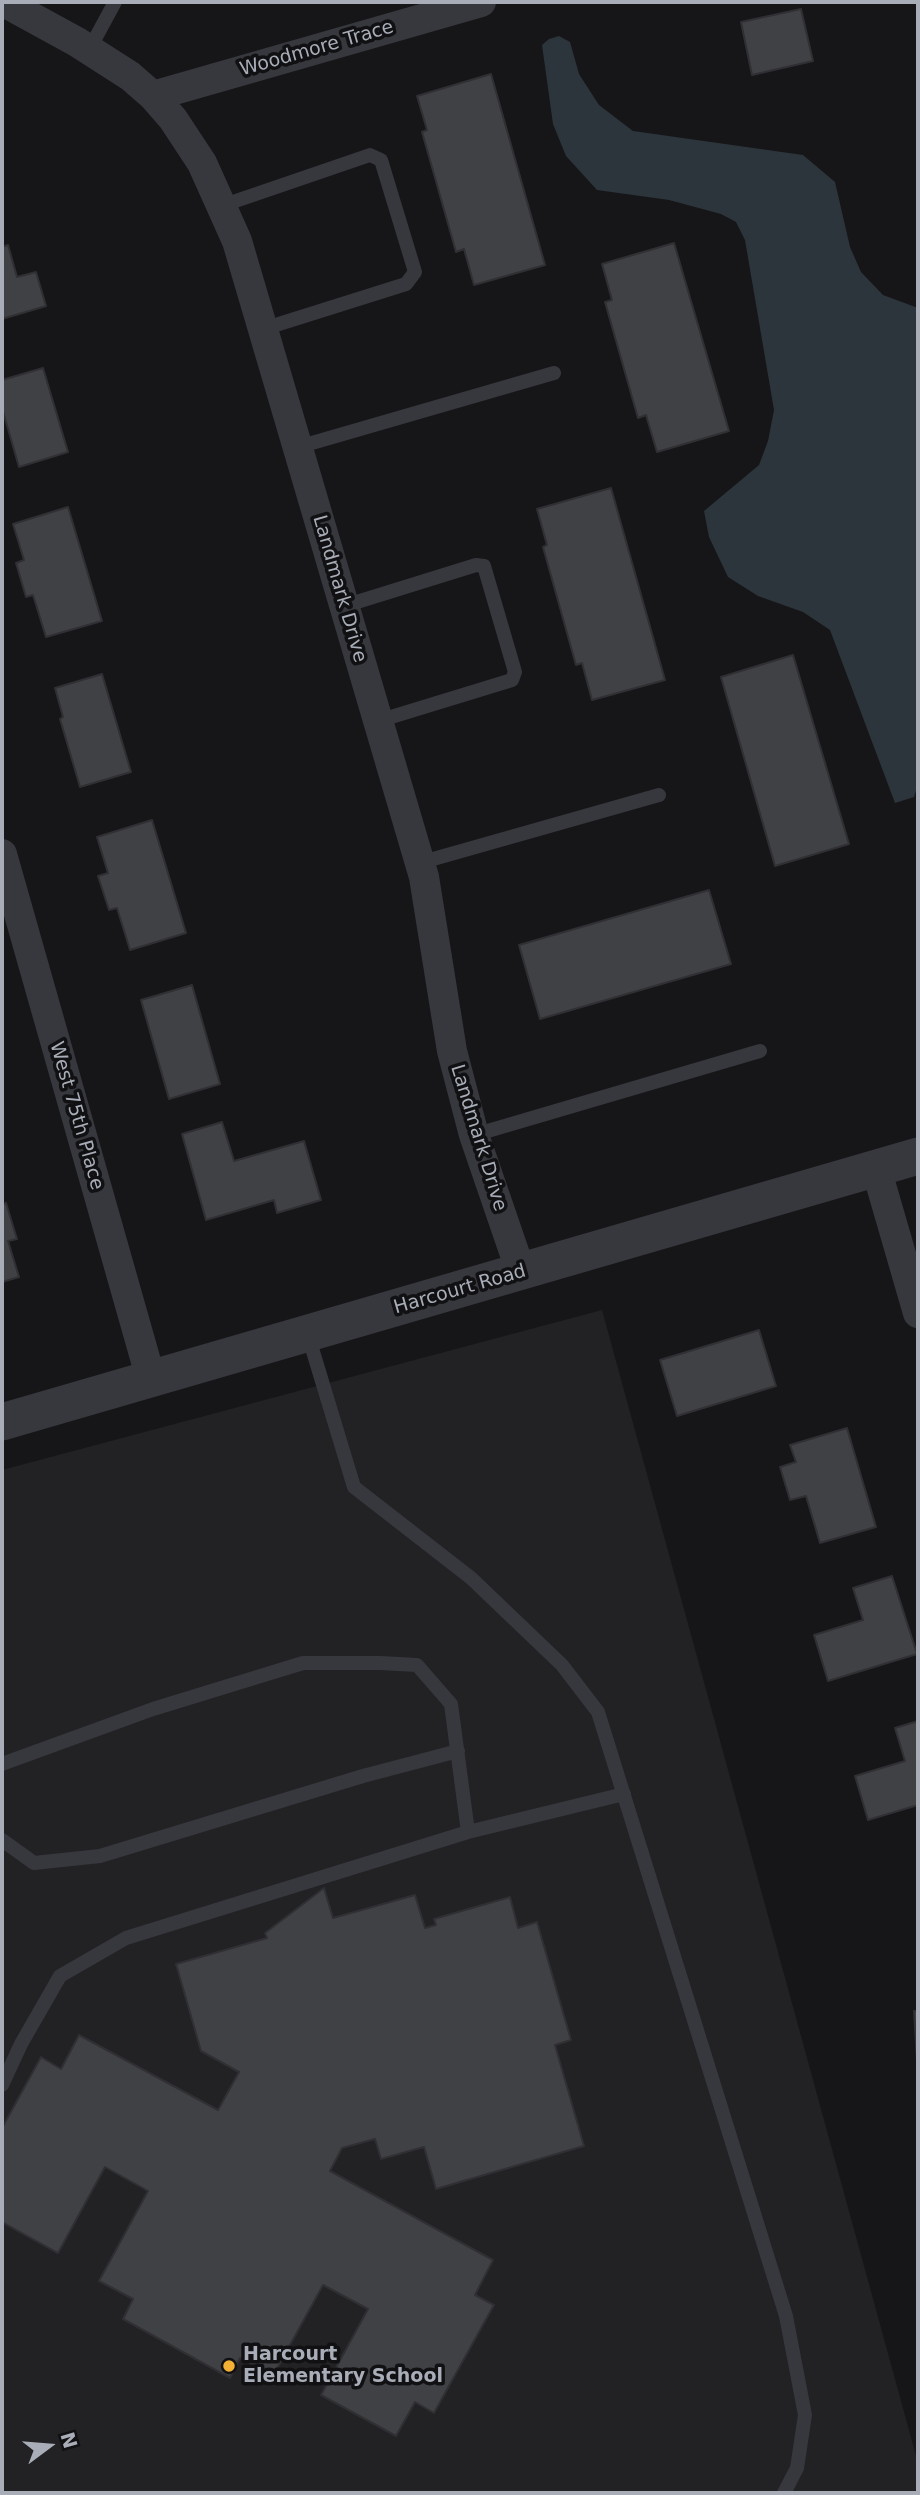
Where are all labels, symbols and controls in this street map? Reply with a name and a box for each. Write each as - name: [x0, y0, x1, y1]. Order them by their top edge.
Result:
- street label: Woodmore Trace: [238, 16, 396, 82]
- street label: Landmark Drive: [307, 513, 371, 665]
- street label: West 75th Place: [44, 1039, 108, 1193]
- street label: Landmark Drive: [445, 1062, 511, 1214]
- street label: Harcourt Road: [391, 1260, 529, 1320]
- place label: Harcourt Elementary School: [243, 2344, 443, 2388]
- marker: Harcourt Elementary School: [221, 2358, 237, 2374]
- north arrow: [14, 2411, 84, 2481]
- text: N: [56, 2430, 82, 2451]

